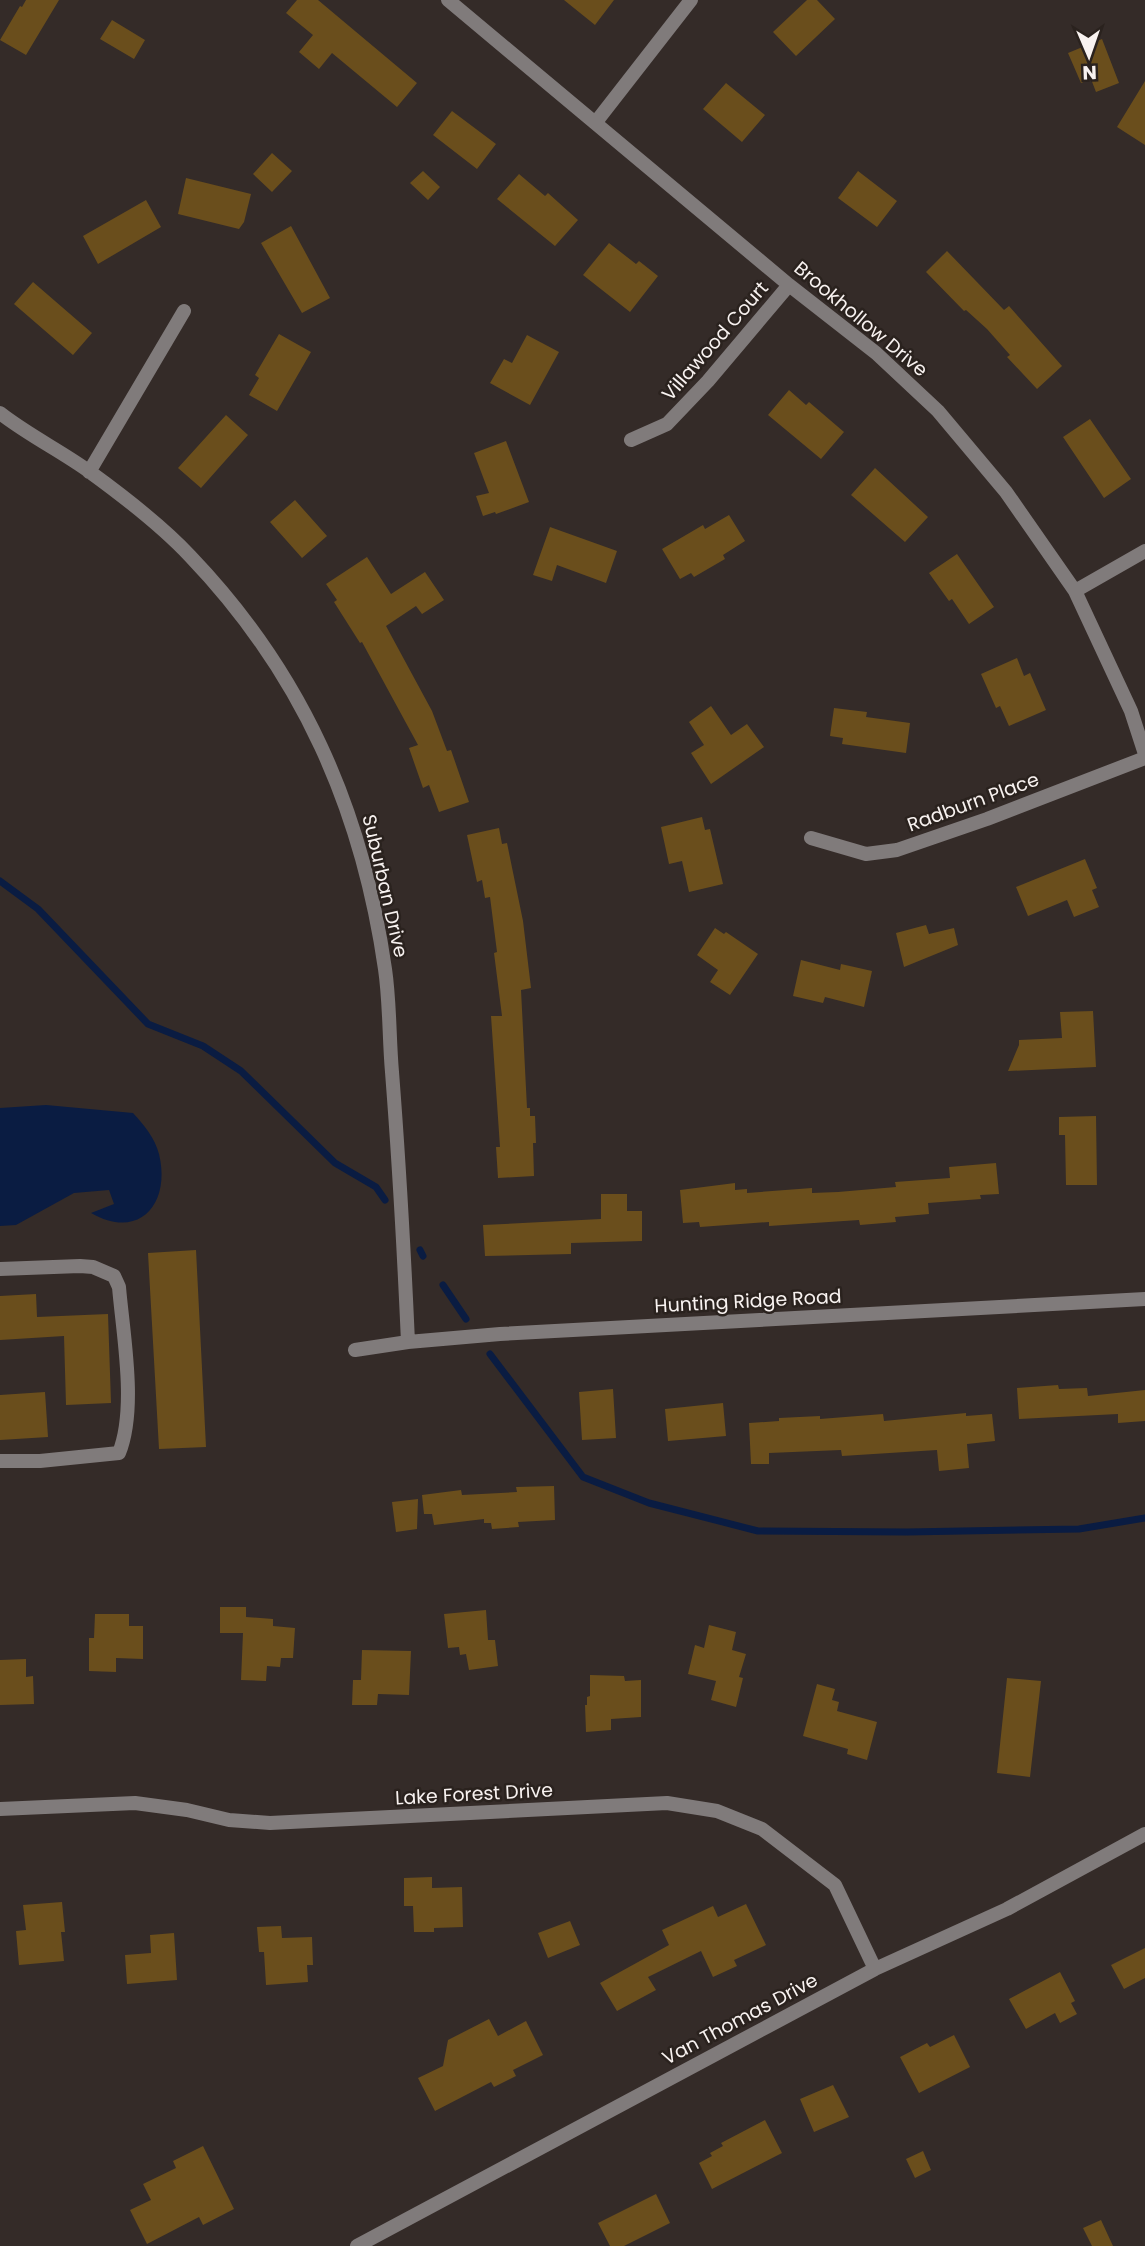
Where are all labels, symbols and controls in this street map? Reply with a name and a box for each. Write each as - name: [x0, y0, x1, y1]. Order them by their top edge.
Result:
- north arrow: [1054, 21, 1124, 91]
- text: N: [1082, 59, 1097, 86]
- street label: Brookhollow Drive: [788, 255, 934, 383]
- street label: Villawood Court: [655, 275, 775, 407]
- street label: Radburn Place: [903, 766, 1043, 838]
- street label: Suburban Drive: [355, 812, 415, 960]
- street label: Hunting Ridge Road: [654, 1283, 842, 1319]
- street label: Lake Forest Drive: [394, 1776, 554, 1812]
- street label: Van Thomas Drive: [657, 1967, 823, 2071]

